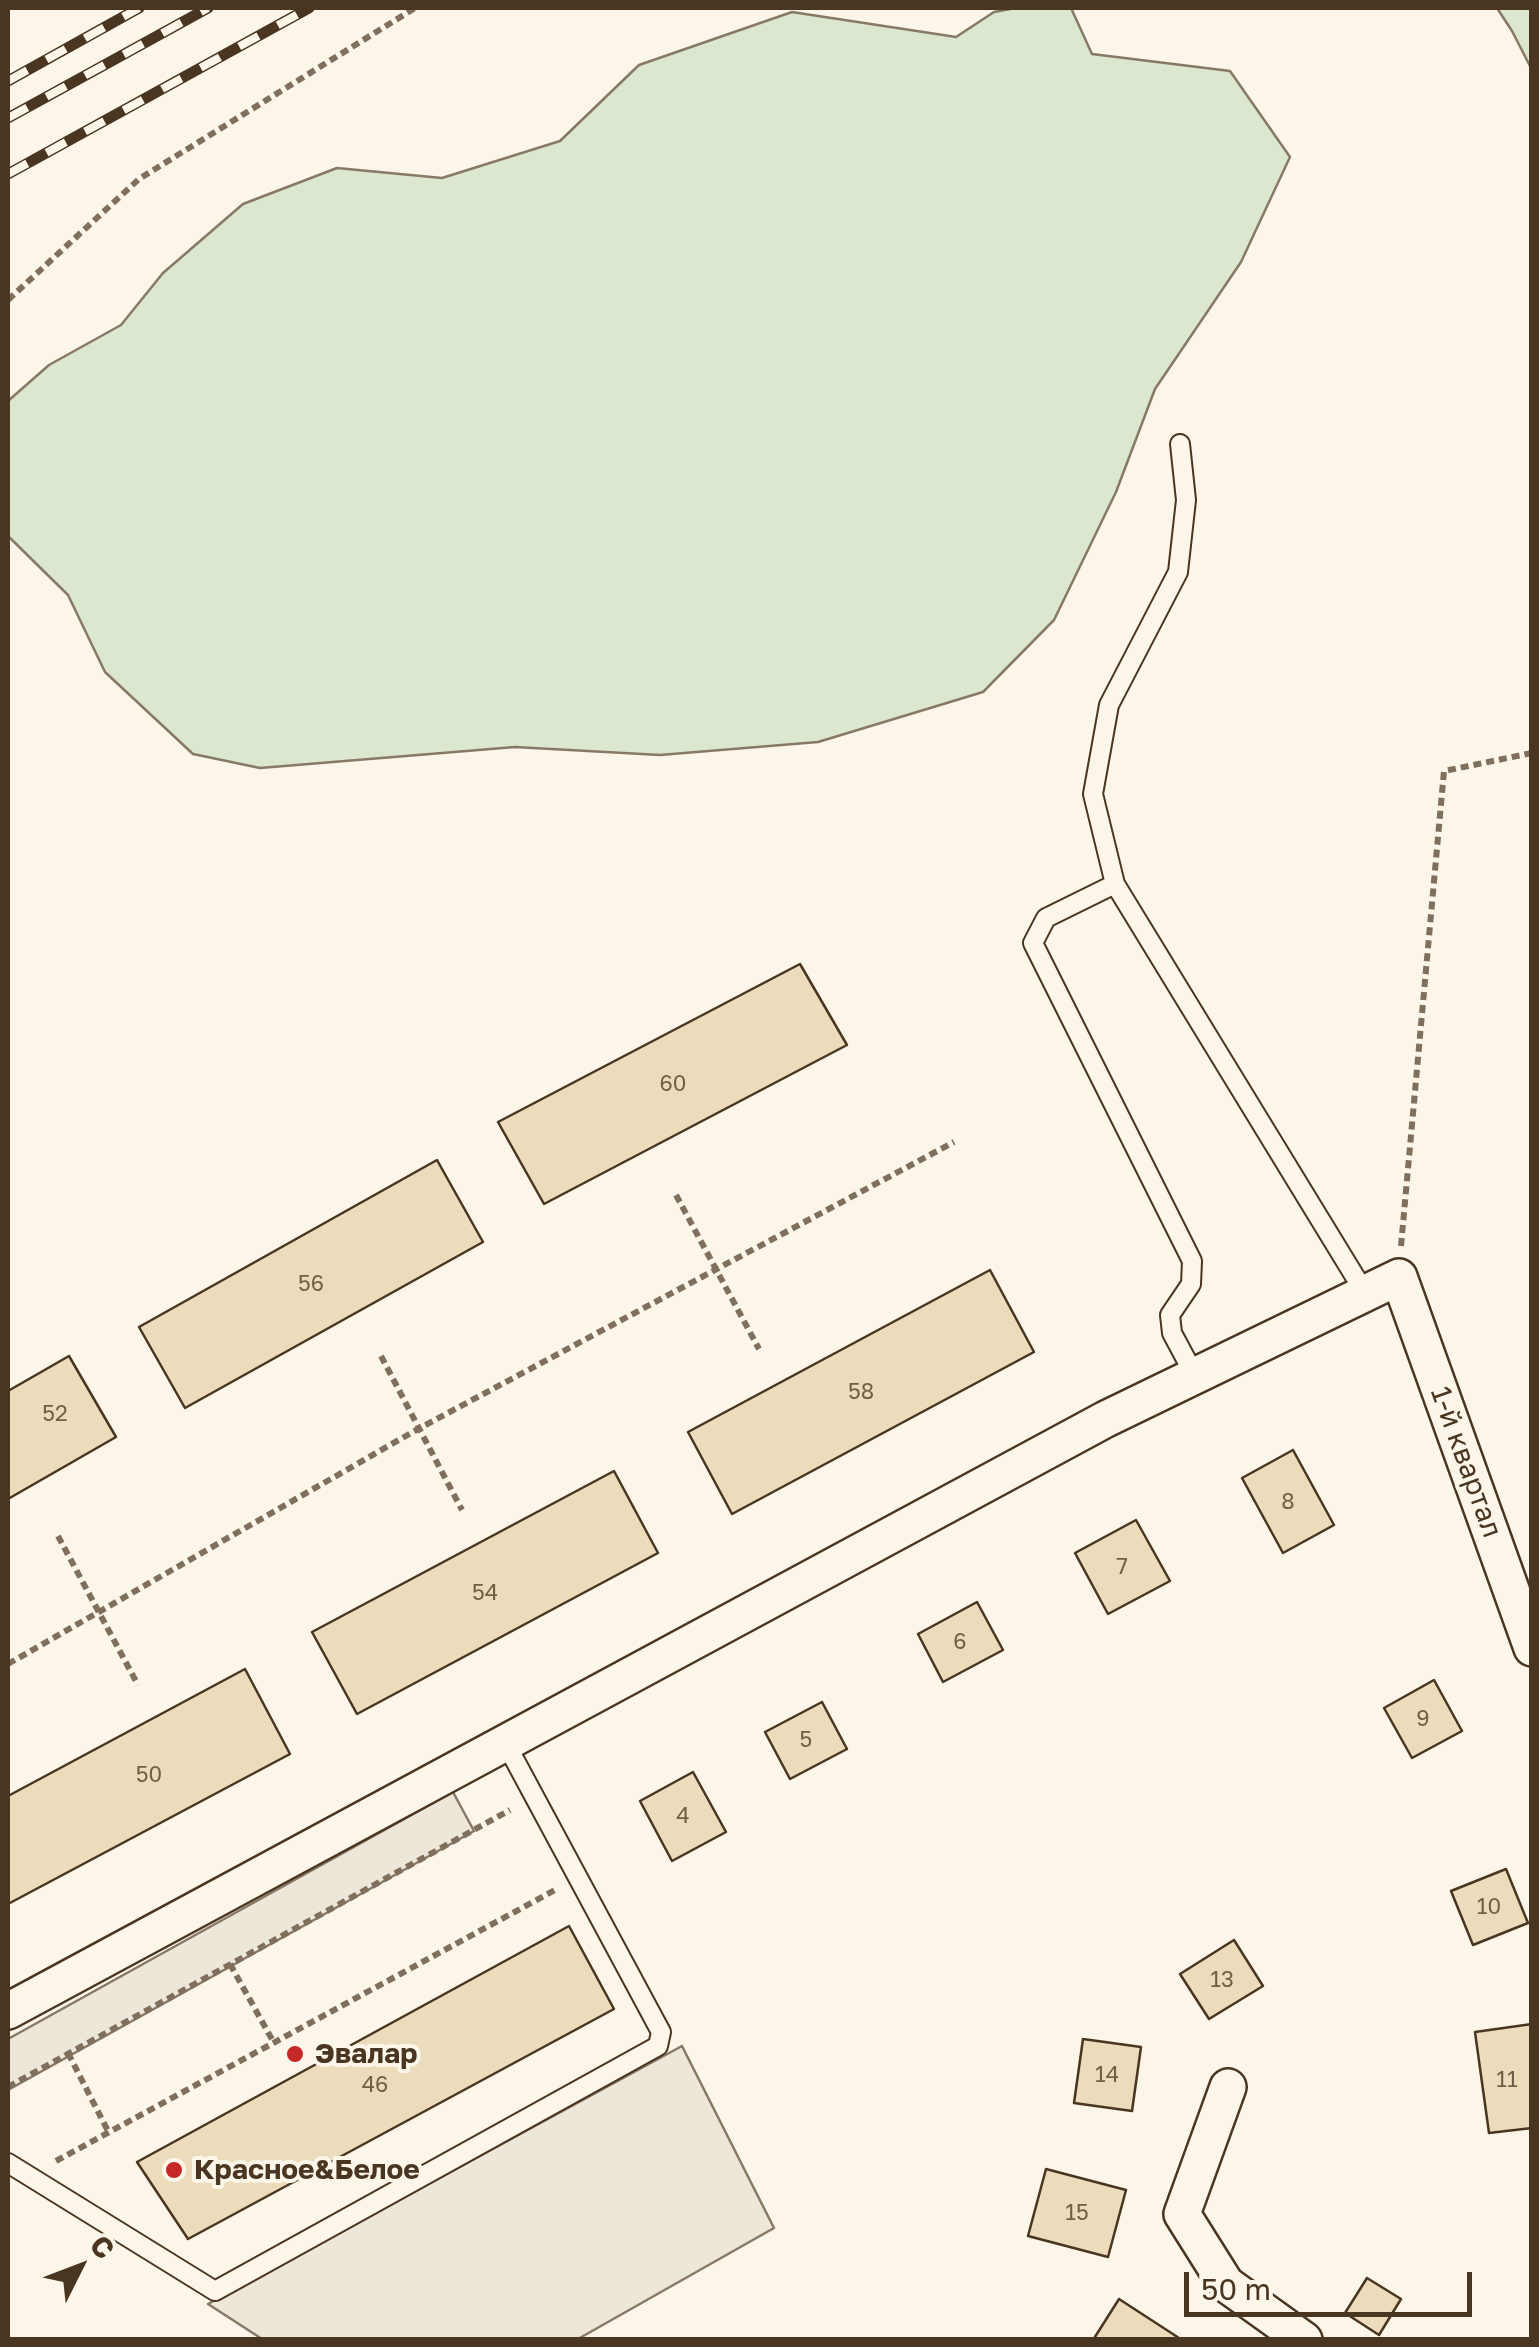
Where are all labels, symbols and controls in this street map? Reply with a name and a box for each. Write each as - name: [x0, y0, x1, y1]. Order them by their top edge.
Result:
- house number: 60: [660, 1071, 686, 1097]
- house number: 56: [298, 1271, 324, 1297]
- house number: 58: [848, 1379, 874, 1405]
- street label: 1-й квартал: [1423, 1382, 1509, 1542]
- house number: 52: [42, 1401, 68, 1427]
- house number: 8: [1281, 1489, 1295, 1515]
- house number: 7: [1116, 1554, 1128, 1580]
- house number: 54: [472, 1580, 498, 1606]
- house number: 6: [953, 1629, 967, 1655]
- house number: 9: [1416, 1706, 1430, 1732]
- house number: 5: [800, 1727, 812, 1753]
- house number: 50: [136, 1762, 162, 1788]
- house number: 4: [676, 1803, 690, 1829]
- house number: 10: [1477, 1894, 1501, 1920]
- house number: 13: [1210, 1967, 1234, 1993]
- place label: Эвалар: [315, 2037, 418, 2071]
- marker: Эвалар: [284, 2043, 306, 2065]
- house number: 14: [1095, 2062, 1119, 2088]
- house number: 11: [1496, 2067, 1518, 2093]
- house number: 46: [362, 2072, 388, 2098]
- place label: Красное&Белое: [194, 2153, 420, 2187]
- marker: Красное&Белое: [163, 2159, 185, 2181]
- house number: 15: [1065, 2200, 1089, 2226]
- north arrow: [30, 2217, 130, 2317]
- text: С: [84, 2228, 122, 2265]
- scale bar: [1189, 2252, 1476, 2314]
- text: 50 m: [1201, 2271, 1271, 2307]

